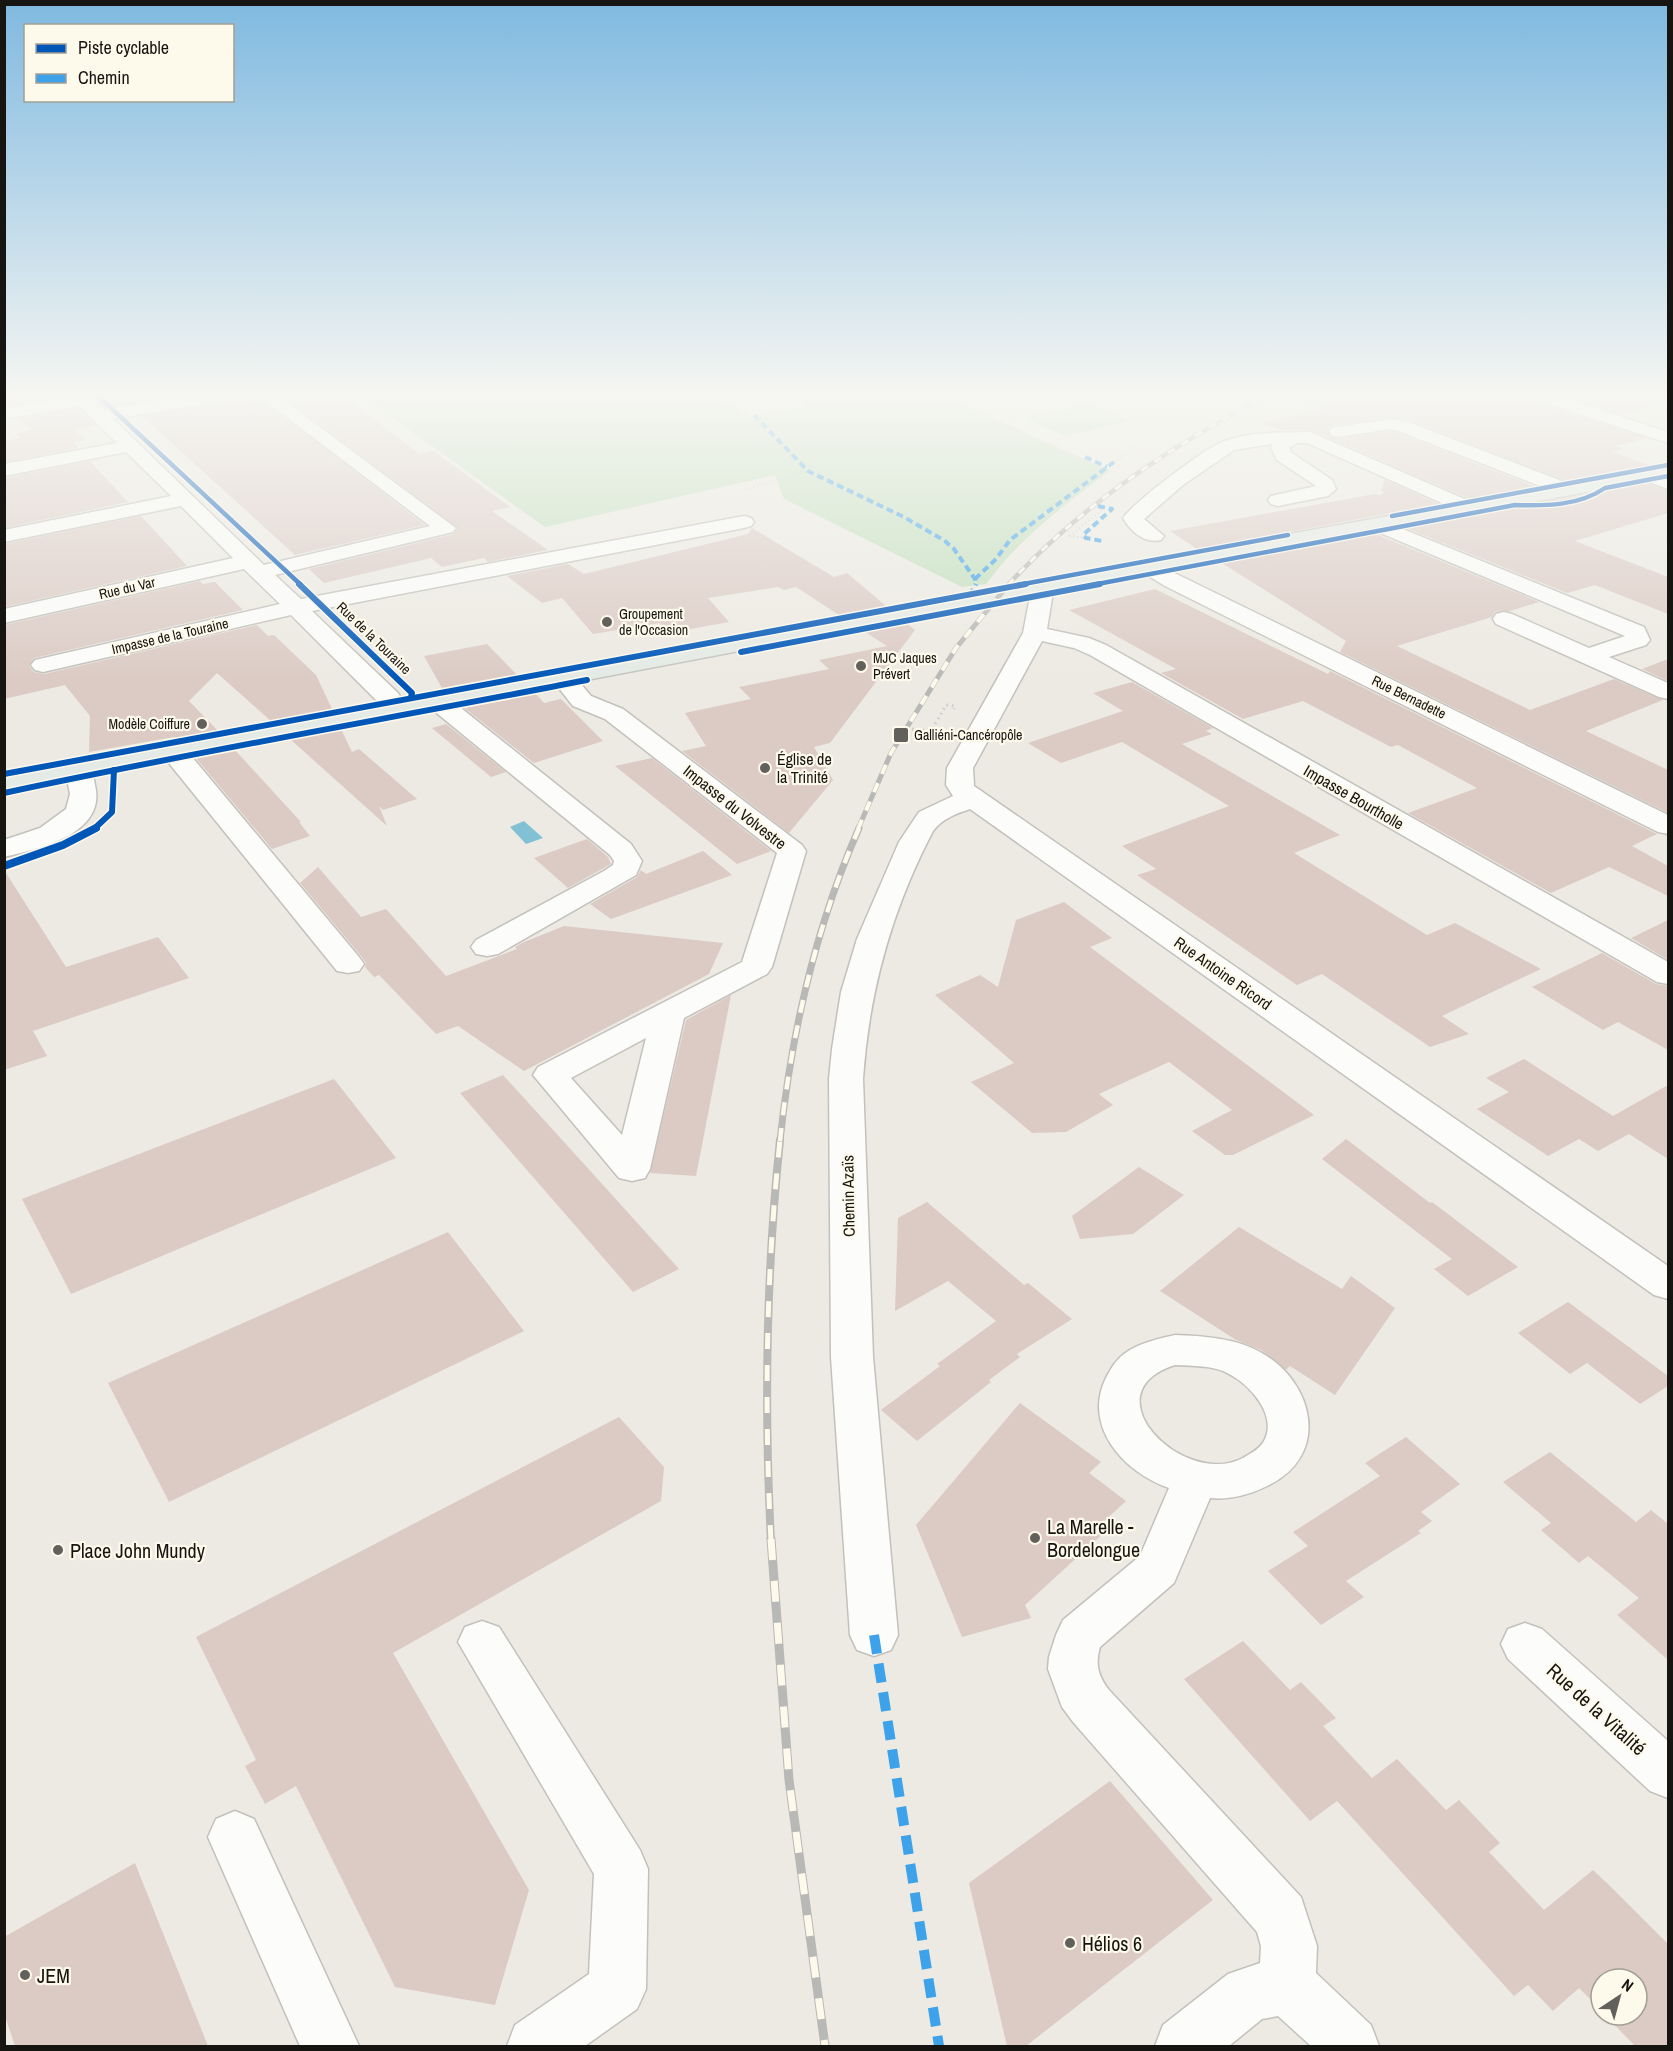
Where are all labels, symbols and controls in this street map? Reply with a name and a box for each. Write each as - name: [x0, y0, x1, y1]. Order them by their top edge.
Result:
- legend: [24, 24, 234, 102]
- text: Piste cyclable: [78, 35, 169, 60]
- text: Chemin: [78, 65, 130, 90]
- street label: Rue du Var: [97, 573, 157, 603]
- street label: Rue de la Touraine: [333, 598, 415, 678]
- place label: Groupement de l'Occasion: [619, 605, 688, 639]
- street label: Impasse de la Touraine: [110, 614, 230, 658]
- marker: Groupement de l'Occasion: [600, 615, 614, 629]
- place label: MJC Jaques Prévert: [873, 649, 937, 683]
- marker: MJC Jaques Prévert: [854, 659, 868, 673]
- street label: Rue Bernadette: [1369, 671, 1449, 723]
- place label: Modèle Coiffure: [109, 715, 190, 733]
- marker: Modèle Coiffure: [195, 717, 209, 731]
- marker: Galliéni-Cancéropôle: [892, 726, 910, 744]
- place label: Galliéni-Cancéropôle: [914, 726, 1022, 744]
- place label: Église de la Trinité: [777, 748, 832, 788]
- street label: Impasse Bourtholle: [1300, 759, 1408, 835]
- street label: Impasse du Volvestre: [679, 760, 791, 854]
- marker: Église de la Trinité: [758, 761, 772, 775]
- street label: Rue Antoine Ricord: [1170, 931, 1276, 1015]
- street label: Chemin Azaïs: [836, 1155, 860, 1237]
- place label: La Marelle - Bordelongue: [1047, 1513, 1140, 1563]
- marker: La Marelle - Bordelongue: [1028, 1531, 1042, 1545]
- place label: Place John Mundy: [70, 1537, 206, 1564]
- marker: Place John Mundy: [51, 1543, 65, 1557]
- street label: Rue de la Vitalité: [1541, 1657, 1653, 1761]
- place label: Hélios 6: [1082, 1930, 1142, 1957]
- marker: Hélios 6: [1063, 1936, 1077, 1950]
- place label: JEM: [37, 1962, 70, 1989]
- north arrow: [1589, 1967, 1649, 2027]
- marker: JEM: [18, 1968, 32, 1982]
- text: N: [1618, 1973, 1638, 1997]

